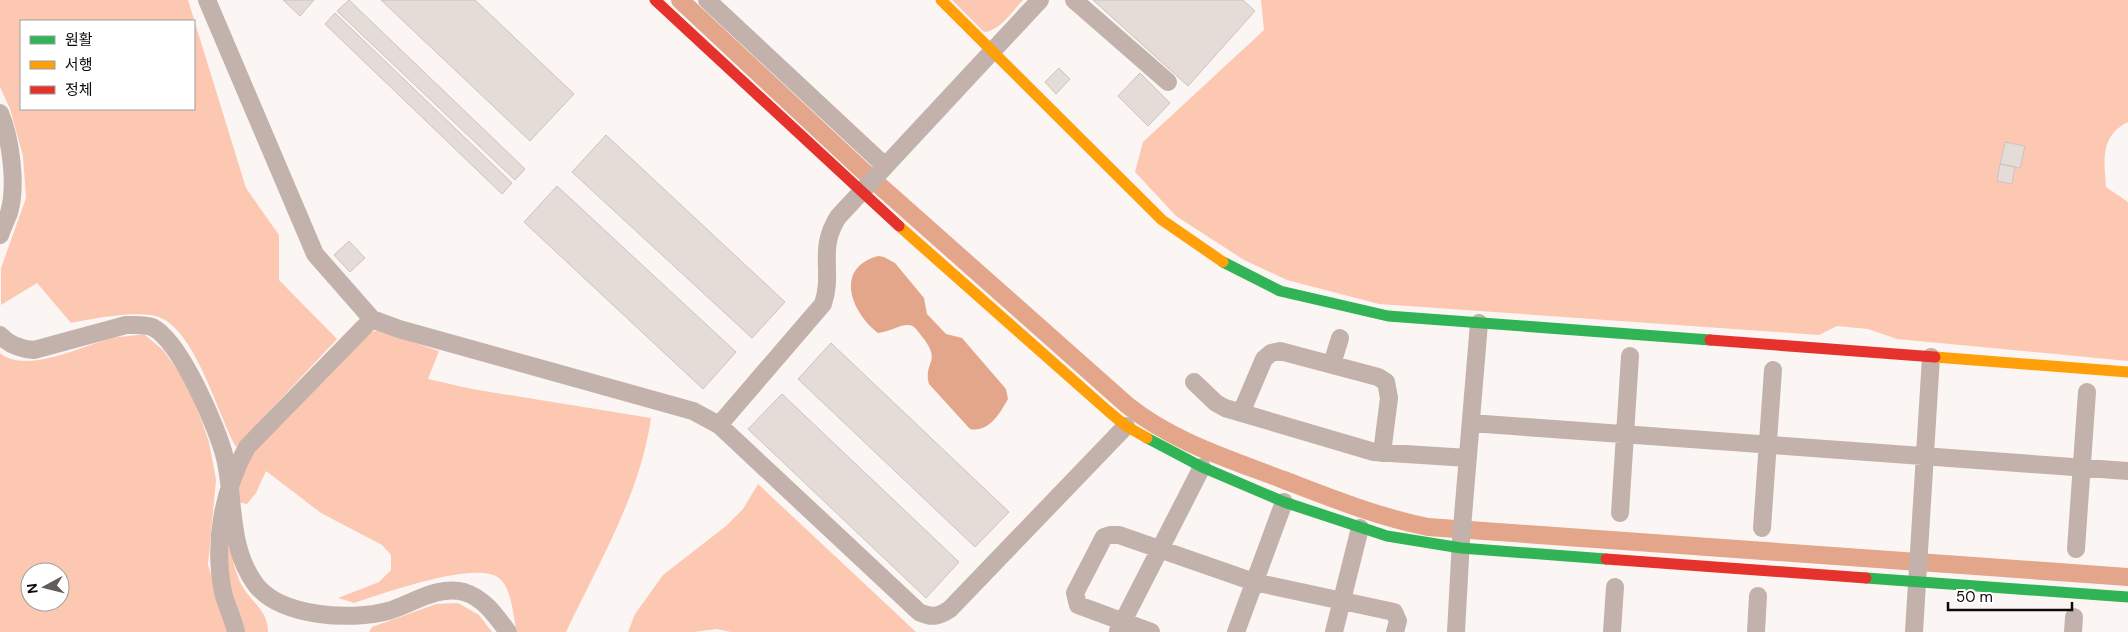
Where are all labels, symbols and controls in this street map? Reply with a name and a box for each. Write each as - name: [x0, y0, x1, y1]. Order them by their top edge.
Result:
- legend: [20, 20, 195, 110]
- text: 원활: [65, 30, 93, 50]
- text: 서행: [65, 55, 93, 75]
- text: 정체: [65, 80, 93, 100]
- north arrow: [20, 562, 70, 612]
- scale bar: [1948, 580, 2072, 612]
- text: N: [23, 582, 42, 595]
- text: 50 m: [1956, 587, 1993, 607]

